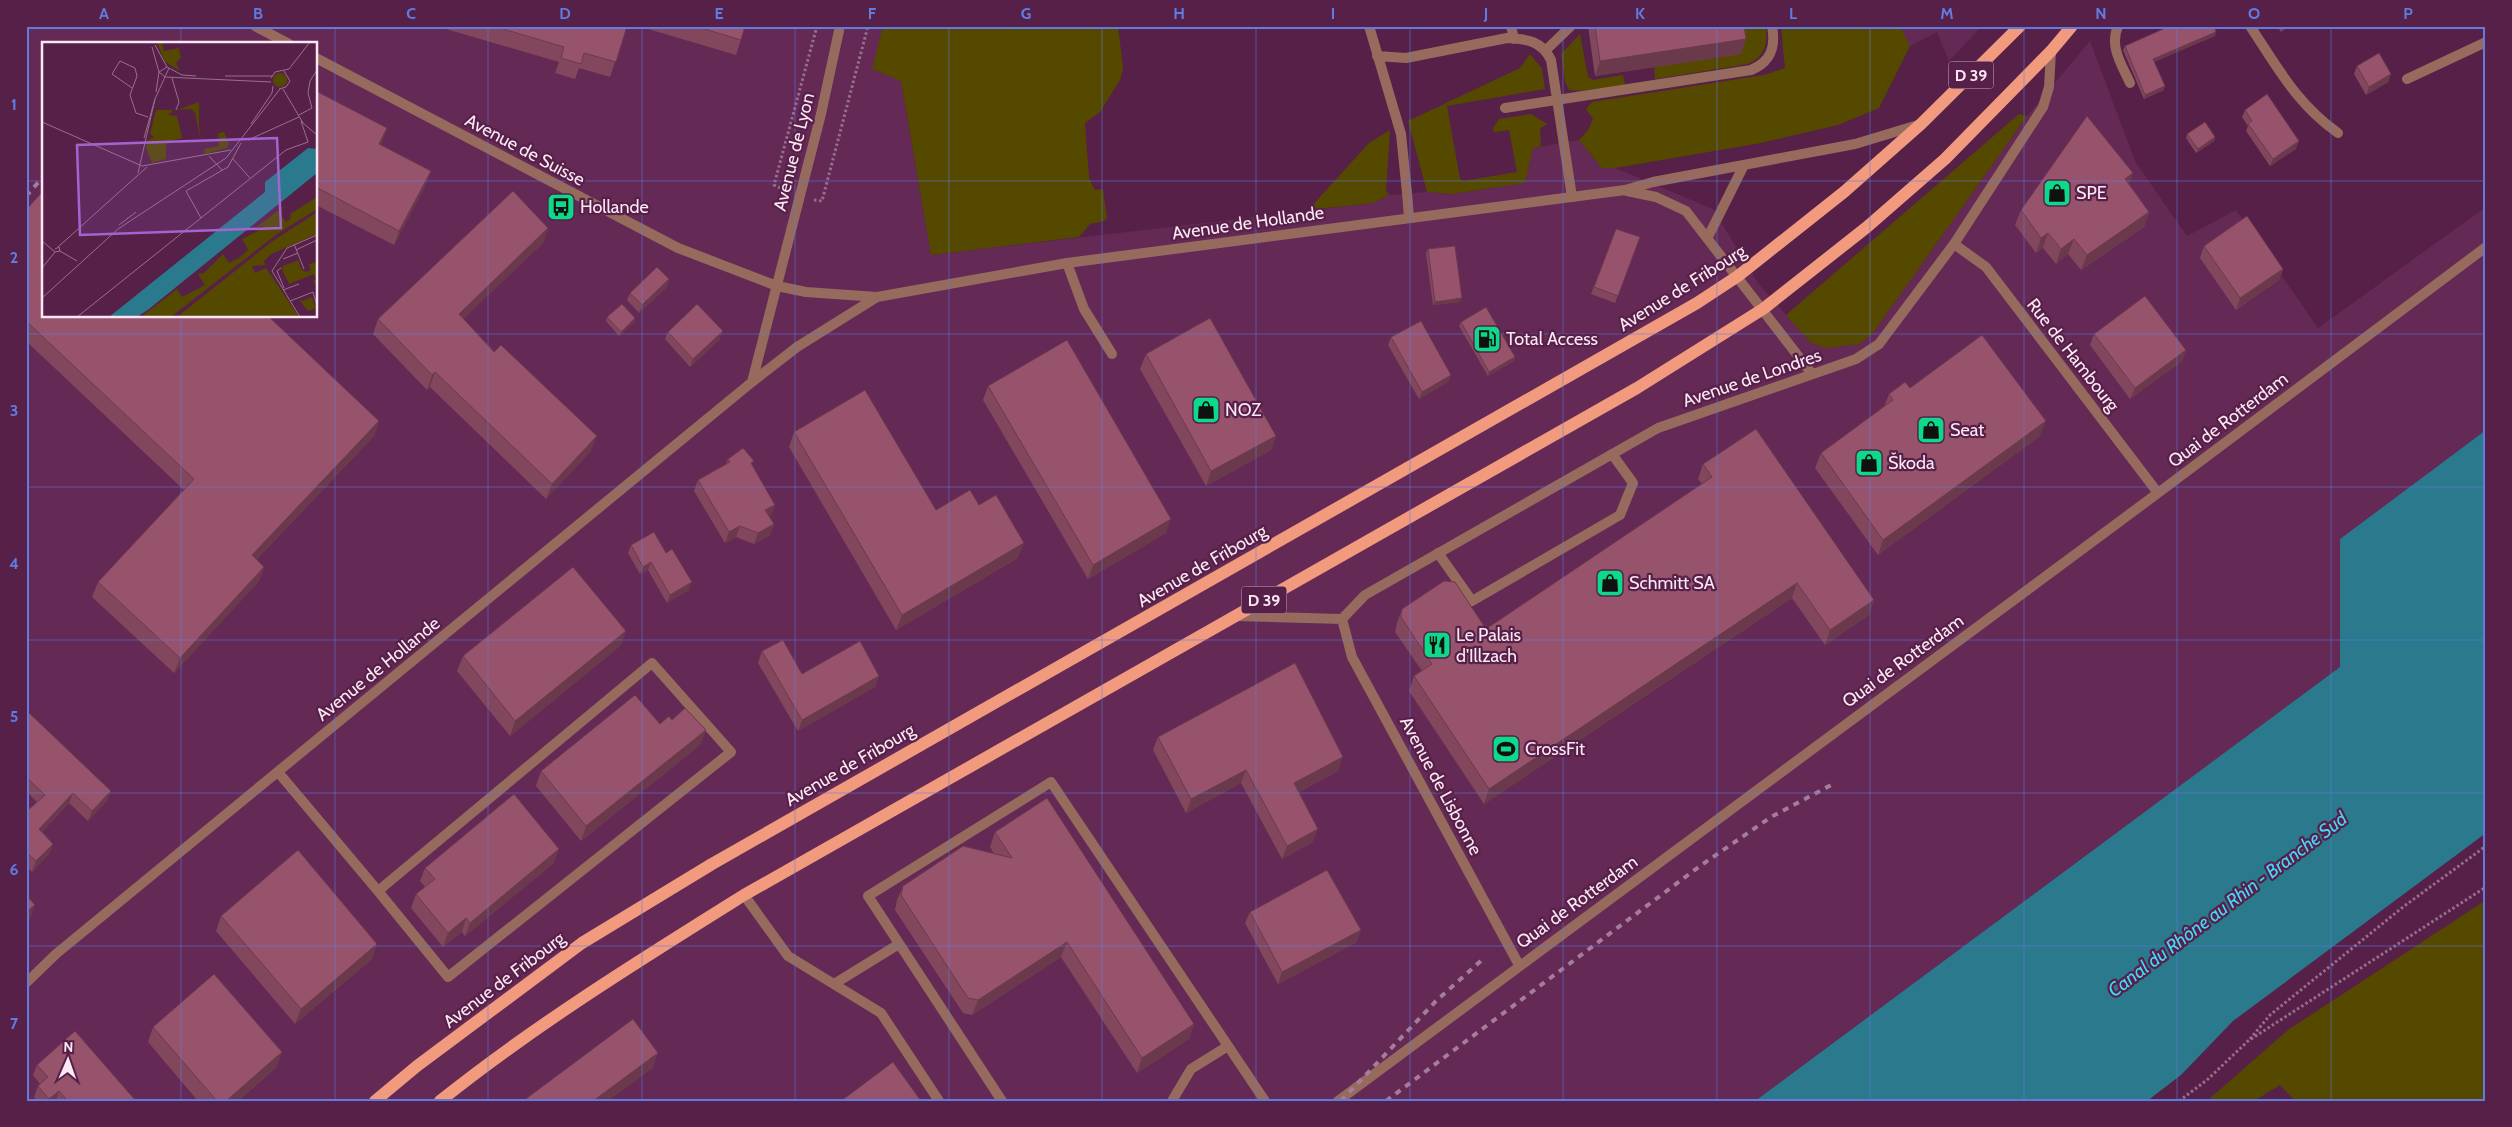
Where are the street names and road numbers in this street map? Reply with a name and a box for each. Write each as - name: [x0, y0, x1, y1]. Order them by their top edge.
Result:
- road number: D 39: [1948, 62, 1994, 88]
- street label: Avenue de Lyon: [769, 91, 819, 213]
- street label: Avenue de Suisse: [461, 109, 589, 191]
- street label: Avenue de Hollande: [1171, 201, 1325, 245]
- street label: Avenue de Fribourg: [1614, 239, 1751, 336]
- street label: Rue de Hambourg: [2022, 294, 2125, 417]
- street label: Avenue de Londres: [1680, 344, 1824, 412]
- street label: Quai de Rotterdam: [2164, 368, 2292, 472]
- street label: Avenue de Fribourg: [1133, 519, 1272, 612]
- road number: D 39: [1242, 586, 1286, 614]
- street label: Quai de Rotterdam: [1838, 610, 1968, 712]
- street label: Avenue de Hollande: [312, 612, 444, 726]
- street label: Avenue de Lisbonne: [1395, 713, 1487, 859]
- street label: Avenue de Fribourg: [781, 718, 920, 811]
- street label: Quai de Rotterdam: [1512, 851, 1642, 953]
- street label: Avenue de Fribourg: [439, 927, 570, 1033]

